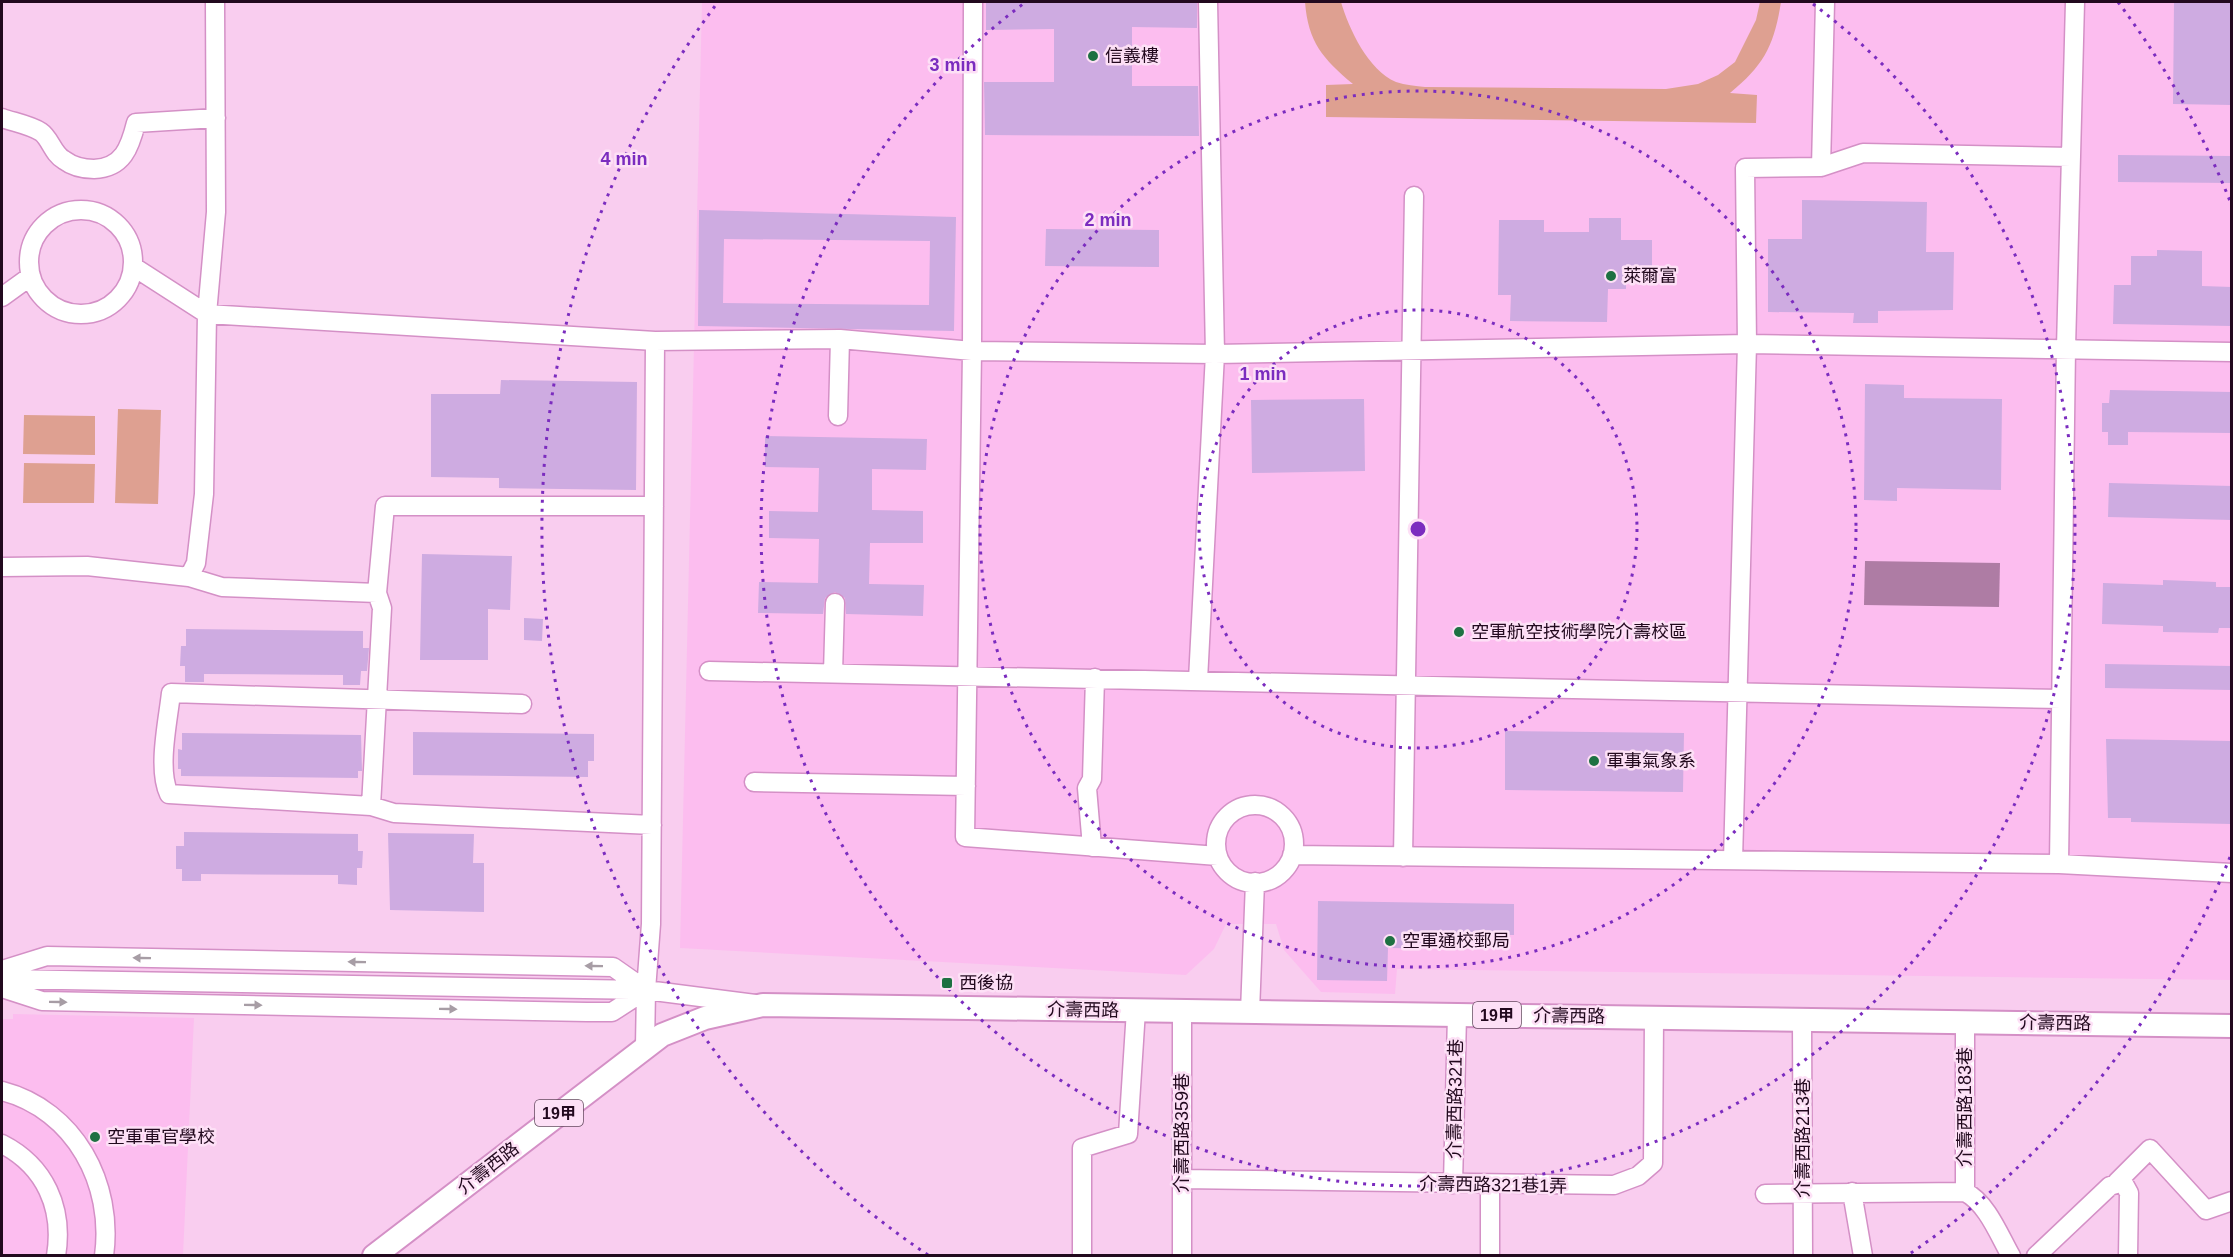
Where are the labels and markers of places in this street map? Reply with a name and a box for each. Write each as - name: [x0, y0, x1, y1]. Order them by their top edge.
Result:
- place label: 信義樓: [1105, 46, 1159, 66]
- marker: 信義樓: [1086, 49, 1100, 63]
- place label: 萊爾富: [1623, 266, 1677, 286]
- marker: 萊爾富: [1604, 269, 1618, 283]
- centre of rings: [1408, 519, 1428, 539]
- place label: 空軍航空技術學院介壽校區: [1471, 622, 1687, 642]
- marker: 空軍航空技術學院介壽校區: [1452, 625, 1466, 639]
- place label: 軍事氣象系: [1606, 751, 1696, 771]
- marker: 軍事氣象系: [1587, 754, 1601, 768]
- place label: 空軍通校郵局: [1402, 931, 1510, 951]
- marker: 空軍通校郵局: [1383, 934, 1397, 948]
- place label: 西後協: [959, 973, 1013, 993]
- marker: 西後協: [940, 976, 954, 990]
- place label: 空軍軍官學校: [107, 1127, 215, 1147]
- marker: 空軍軍官學校: [88, 1130, 102, 1144]

